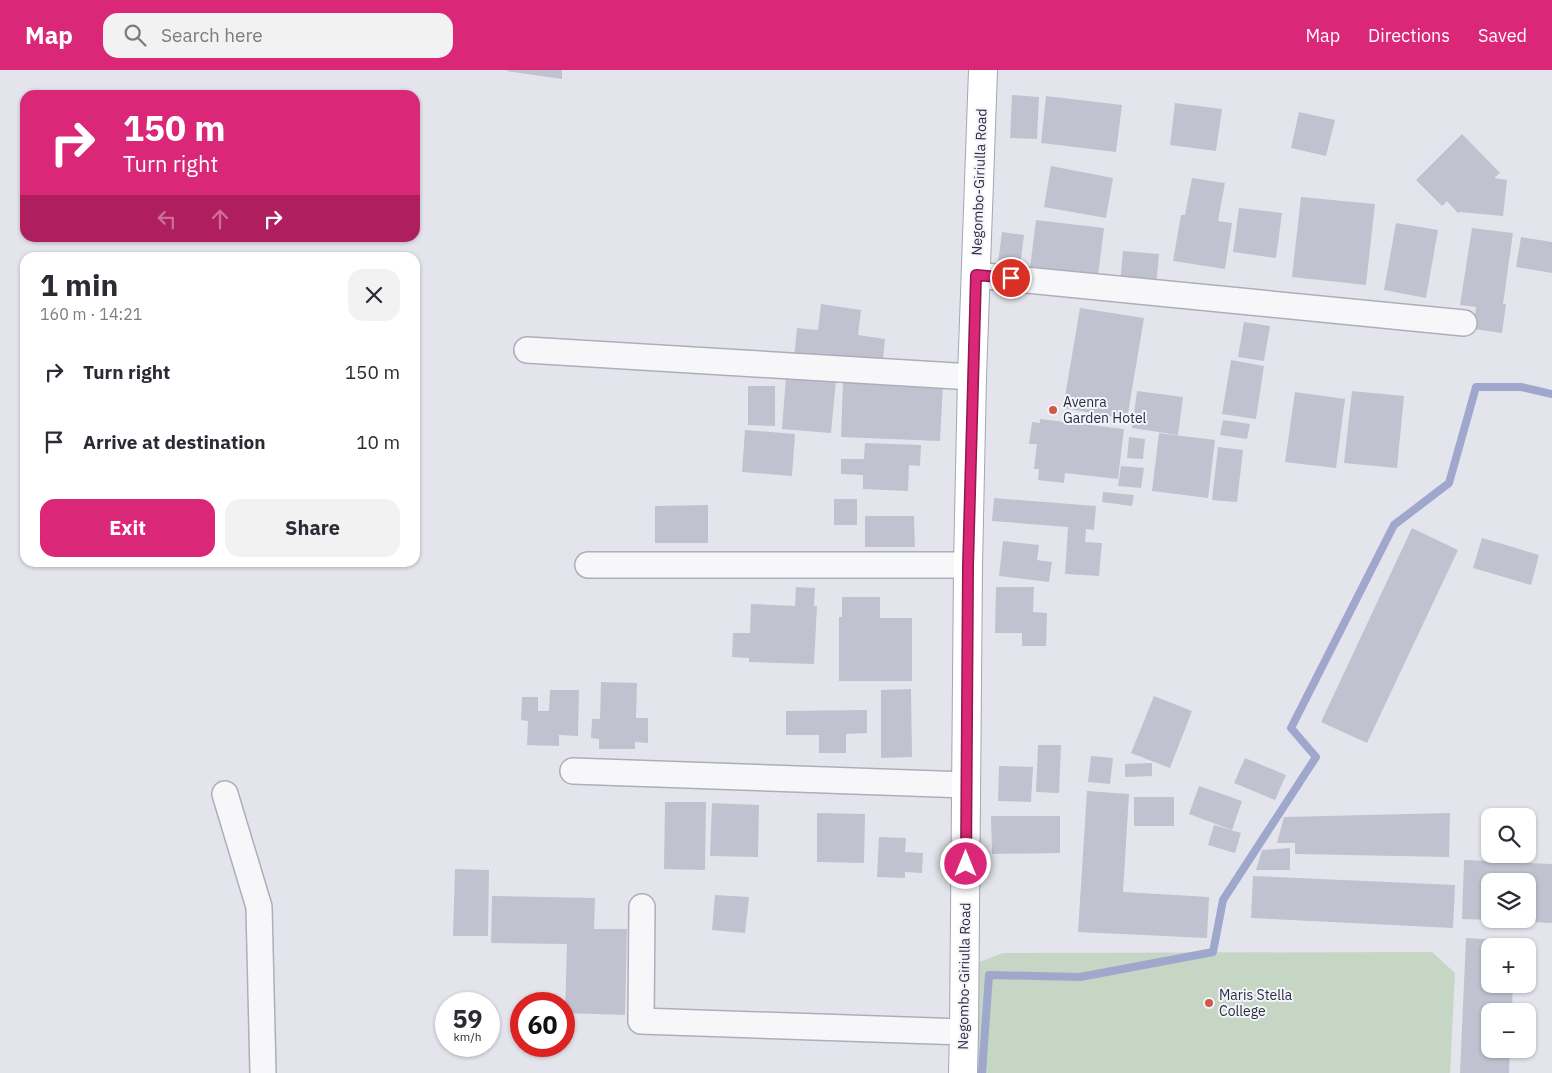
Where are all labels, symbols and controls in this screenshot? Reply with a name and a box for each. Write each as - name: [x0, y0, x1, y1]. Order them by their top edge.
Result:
- search box: [103, 13, 453, 58]
- text: Map: [25, 19, 73, 51]
- icon: search: [121, 21, 149, 49]
- text: Search here: [161, 23, 263, 47]
- text: Map: [1305, 24, 1340, 47]
- text: Directions: [1368, 24, 1450, 47]
- text: Saved: [1478, 24, 1527, 47]
- text: 150 m: [123, 105, 226, 151]
- street label: Negombo-Giriulla Road: [967, 108, 991, 256]
- icon: right: [40, 110, 105, 175]
- text: Turn right: [123, 149, 218, 178]
- icon: left: [153, 205, 181, 233]
- icon: ahead: [206, 205, 234, 233]
- icon: right: [259, 205, 287, 233]
- pin: [990, 257, 1032, 299]
- icon: arrive: [997, 264, 1025, 292]
- text: 1 min: [40, 265, 118, 304]
- button: close: [348, 269, 400, 321]
- text: 160 m · 14:21: [40, 304, 142, 324]
- icon: right: [40, 358, 68, 386]
- text: Turn right: [83, 360, 170, 384]
- text: 150 m: [345, 360, 400, 384]
- place label: Avenra Garden Hotel: [1063, 393, 1147, 427]
- marker: Avenra Garden Hotel: [1047, 404, 1059, 416]
- icon: arrive: [40, 428, 68, 456]
- text: Arrive at destination: [83, 430, 266, 454]
- text: 10 m: [356, 430, 400, 454]
- button: Exit: [40, 499, 215, 557]
- button: Share: [225, 499, 400, 557]
- map controls: [1481, 808, 1536, 1058]
- button: search: [1481, 808, 1536, 863]
- position arrow: [939, 837, 991, 889]
- button: layers: [1481, 873, 1536, 928]
- street label: Negombo-Giriulla Road: [954, 902, 974, 1050]
- button: +: [1481, 938, 1536, 993]
- place label: Maris Stella College: [1219, 986, 1293, 1020]
- speed limit sign: 60: [510, 992, 575, 1057]
- marker: Maris Stella College: [1203, 997, 1215, 1009]
- text: 59: [452, 1002, 483, 1035]
- button: −: [1481, 1003, 1536, 1058]
- text: km/h: [453, 1029, 482, 1044]

